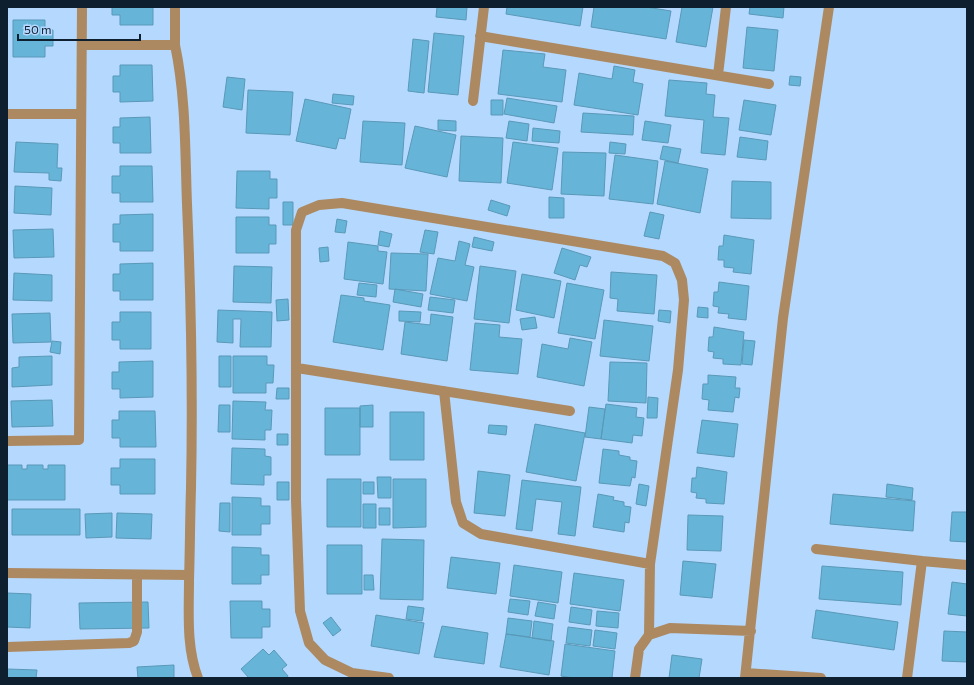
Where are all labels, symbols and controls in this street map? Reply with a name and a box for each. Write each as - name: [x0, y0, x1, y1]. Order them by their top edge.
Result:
- scale bar: [18, 16, 140, 42]
- text: 50 m: [24, 22, 52, 36]

